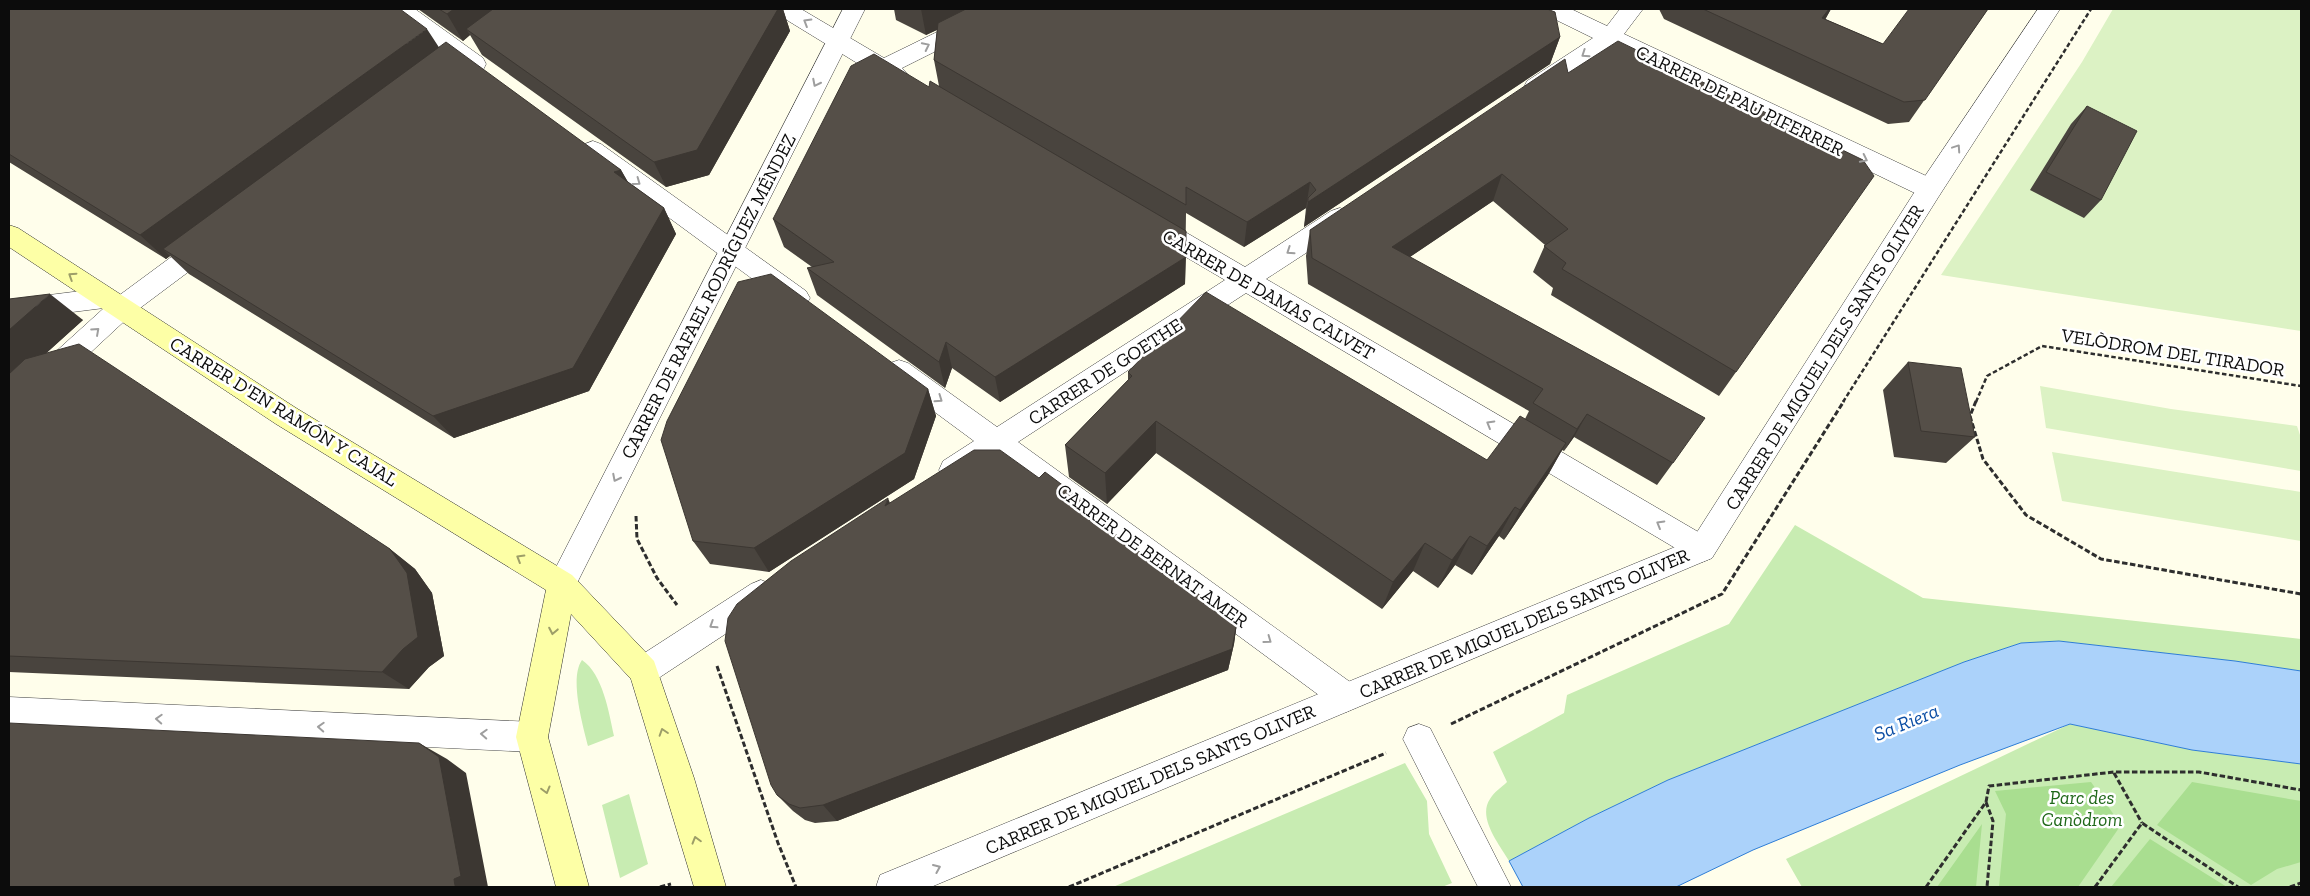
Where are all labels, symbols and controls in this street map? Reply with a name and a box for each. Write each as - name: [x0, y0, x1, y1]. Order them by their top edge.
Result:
- one-way arrow: [803, 19, 812, 28]
- street label: CARRER DE PAU PIFERRER: [1632, 40, 1848, 161]
- one-way arrow: [921, 42, 930, 52]
- one-way arrow: [1581, 48, 1591, 57]
- one-way arrow: [812, 78, 822, 87]
- street label: CARRER DE RAFAEL RODRÍGUEZ MÉNDEZ: [616, 130, 801, 463]
- one-way arrow: [1950, 145, 1960, 154]
- one-way arrow: [1859, 153, 1868, 163]
- one-way arrow: [631, 177, 640, 185]
- street label: CARRER DE MIQUEL DELS SANTS OLIVER: [1720, 200, 1929, 514]
- street label: CARRER DE DAMAS CALVET: [1158, 224, 1379, 365]
- one-way arrow: [1286, 245, 1296, 254]
- one-way arrow: [68, 273, 78, 282]
- street label: CARRER DE GOETHE: [1024, 313, 1187, 430]
- street label: VELÒDROM DEL TIRADOR: [2059, 323, 2286, 382]
- one-way arrow: [91, 328, 100, 337]
- street label: CARRER D'EN RAMÓN Y CAJAL: [166, 332, 402, 492]
- one-way arrow: [934, 393, 943, 403]
- one-way arrow: [1486, 420, 1495, 430]
- one-way arrow: [612, 473, 622, 482]
- street label: CARRER DE BERNAT AMER: [1053, 478, 1253, 633]
- one-way arrow: [1656, 520, 1665, 530]
- street label: CARRER DE MIQUEL DELS SANTS OLIVER: [1356, 543, 1693, 704]
- one-way arrow: [517, 555, 526, 565]
- one-way arrow: [710, 619, 719, 629]
- one-way arrow: [548, 627, 558, 636]
- one-way arrow: [1262, 634, 1272, 643]
- water label: Sa Riera: [1870, 698, 1942, 746]
- street label: CARRER DE MIQUEL DELS SANTS OLIVER: [982, 699, 1319, 860]
- one-way arrow: [155, 713, 163, 724]
- one-way arrow: [317, 721, 325, 732]
- one-way arrow: [659, 728, 669, 737]
- one-way arrow: [479, 729, 487, 740]
- one-way arrow: [540, 786, 551, 795]
- park label: Parc des Canòdrom: [2042, 786, 2122, 831]
- one-way arrow: [691, 836, 702, 845]
- one-way arrow: [932, 864, 941, 875]

